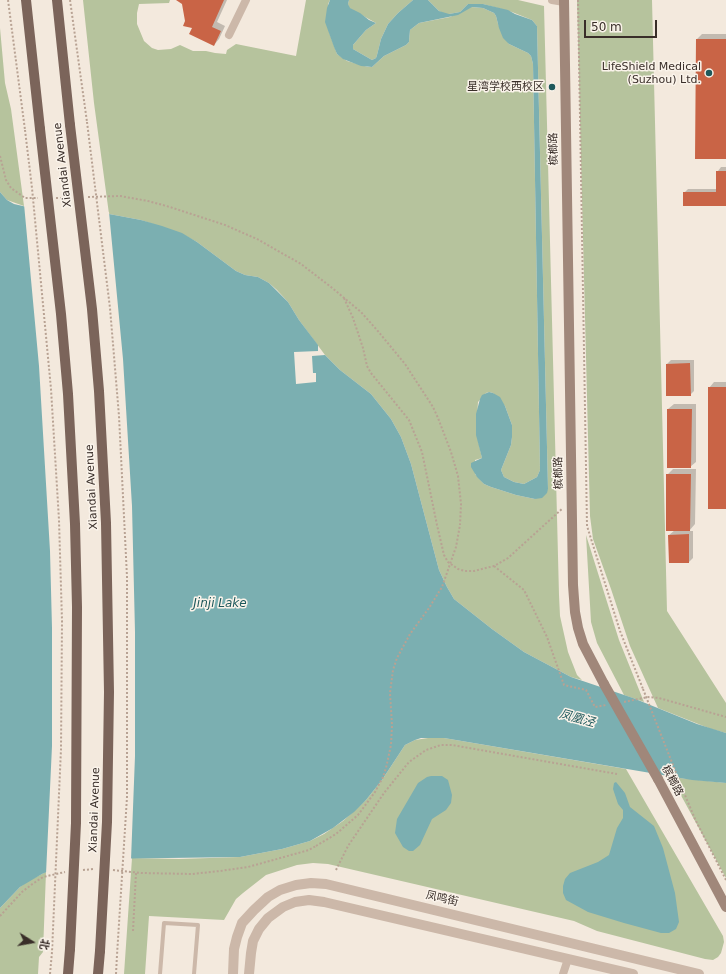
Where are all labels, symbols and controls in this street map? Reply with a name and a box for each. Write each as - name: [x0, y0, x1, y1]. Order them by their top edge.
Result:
- scale bar: [586, 12, 659, 38]
- text: 50 m: [591, 20, 622, 34]
- place label: LifeShield Medical (Suzhou) Ltd.: [602, 60, 701, 86]
- marker: LifeShield Medical (Suzhou) Ltd.: [704, 68, 714, 78]
- place label: 星湾学校西校区: [467, 80, 544, 94]
- marker: 星湾学校西校区: [547, 82, 557, 92]
- street label: Xiandai Avenue: [51, 122, 75, 208]
- street label: 槟榔路: [547, 132, 561, 166]
- street label: Xiandai Avenue: [83, 444, 101, 530]
- street label: 槟榔路: [552, 456, 566, 490]
- water label: Jinji Lake: [193, 597, 247, 611]
- water label: 凤凰泾: [558, 707, 596, 731]
- street label: 槟榔路: [658, 763, 686, 799]
- street label: Xiandai Avenue: [87, 767, 103, 853]
- street label: 凤鸣街: [424, 889, 460, 909]
- north arrow: [12, 922, 52, 962]
- text: 北: [37, 938, 52, 951]

